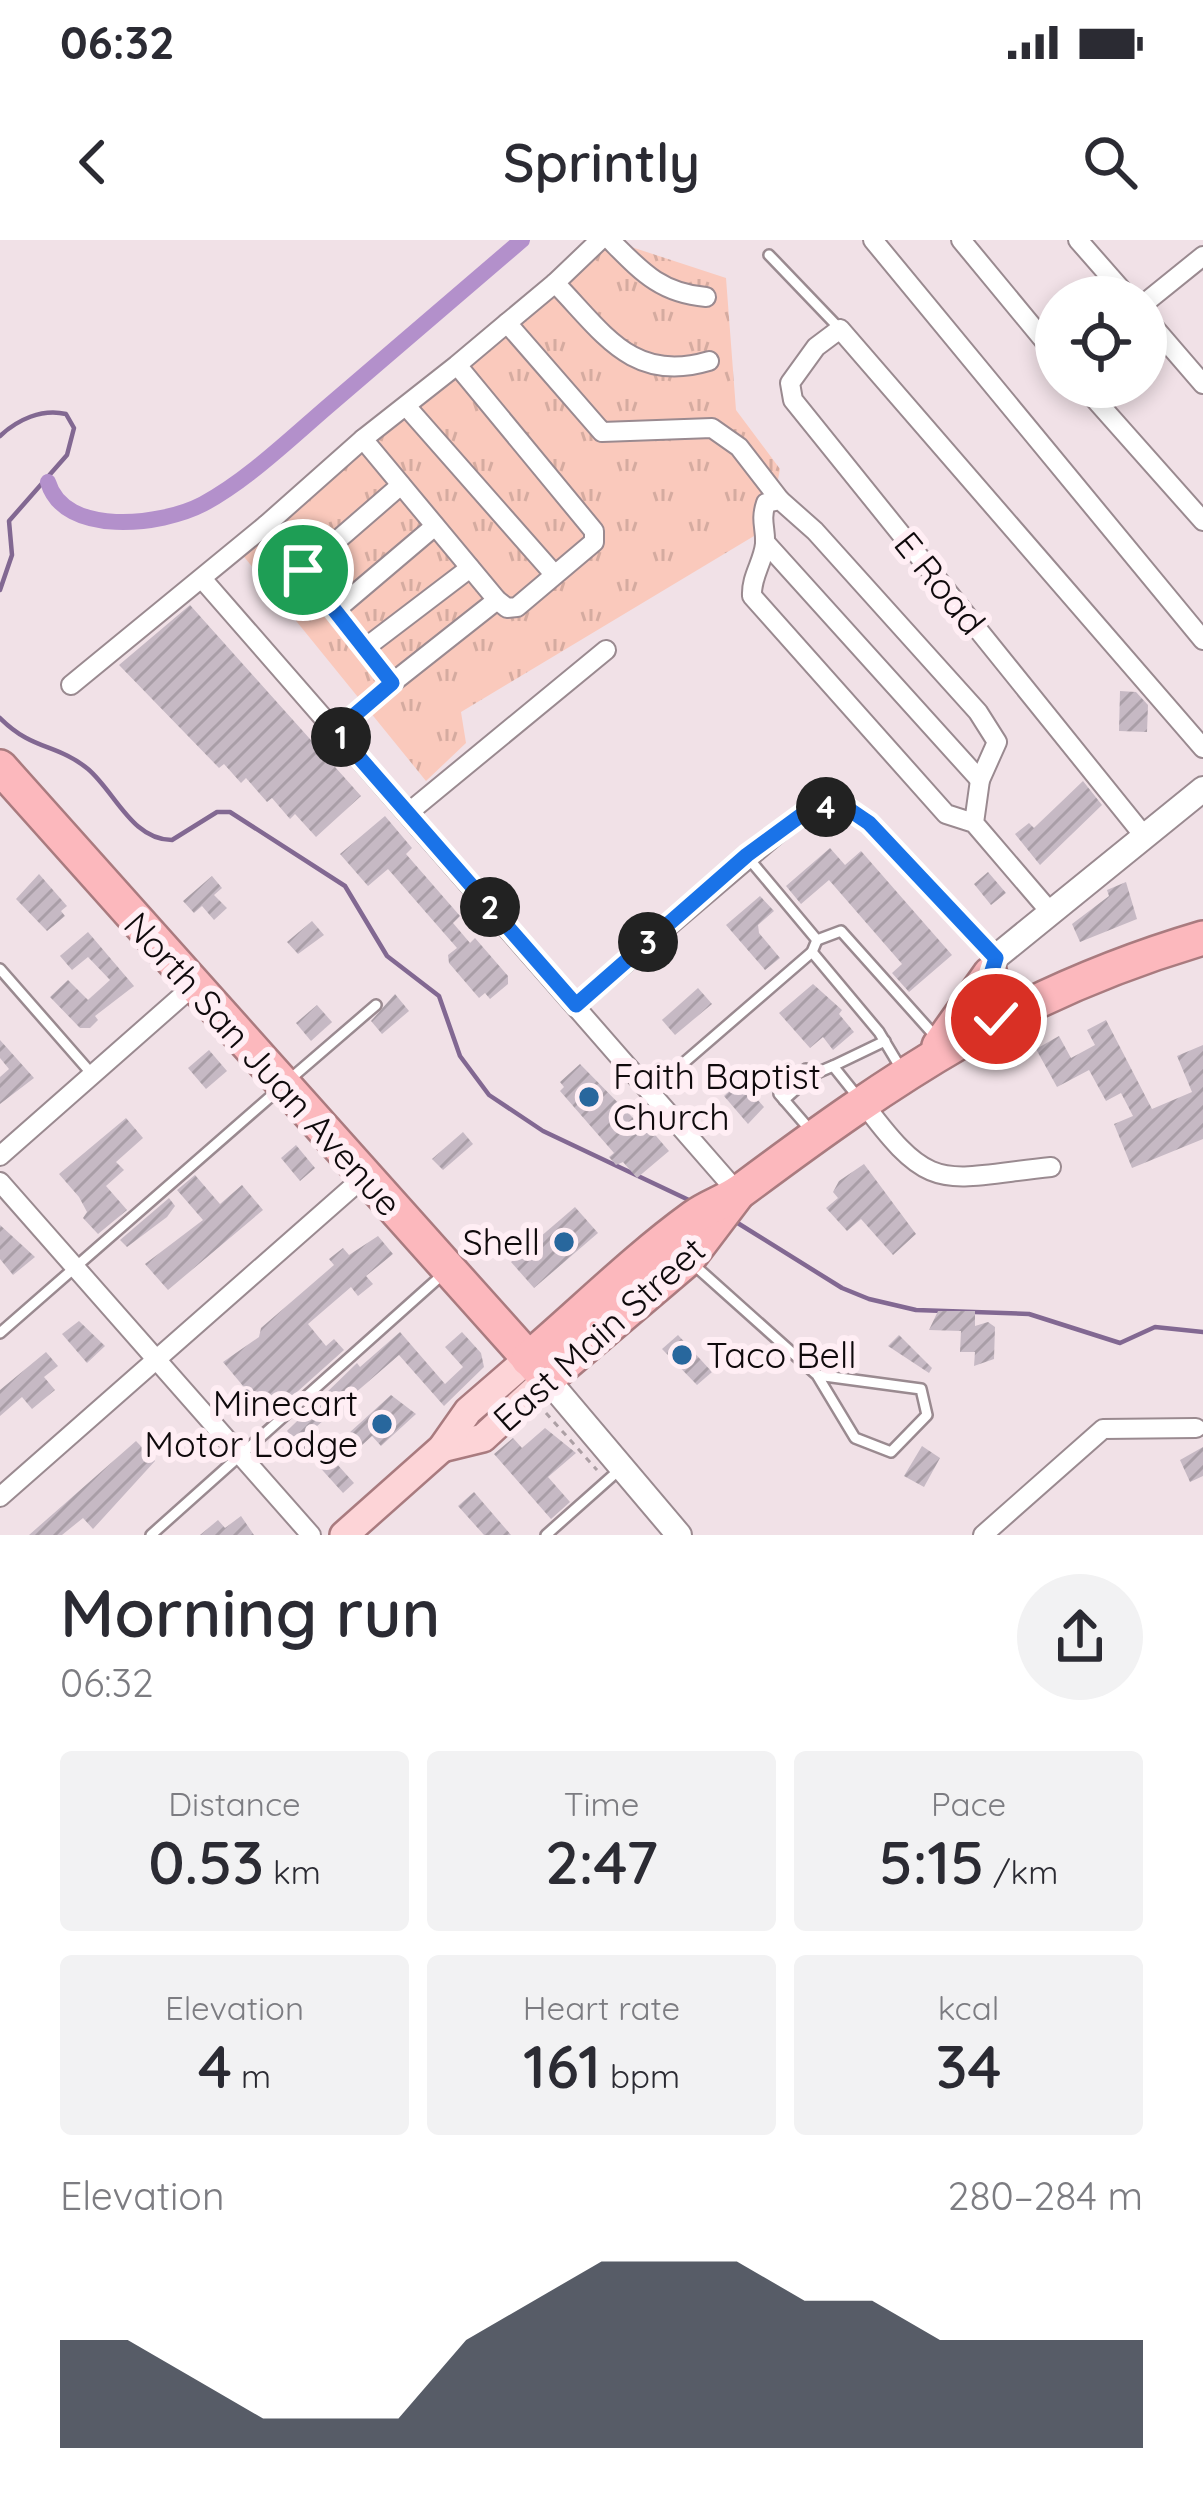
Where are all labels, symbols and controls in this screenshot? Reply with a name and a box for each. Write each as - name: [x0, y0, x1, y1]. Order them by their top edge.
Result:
- text: 06:32: [60, 14, 175, 70]
- text: Sprintly: [503, 128, 700, 196]
- icon: back: [60, 129, 126, 195]
- icon: search: [1077, 129, 1143, 195]
- map controls: [1035, 276, 1167, 408]
- button: locate: [1035, 276, 1167, 408]
- pin: [252, 519, 354, 621]
- street label: E Road: [885, 522, 996, 643]
- icon: arrive: [270, 537, 336, 603]
- pin: 1: [311, 707, 371, 767]
- text: 1: [335, 716, 347, 757]
- pin: 4: [796, 777, 856, 837]
- text: 4: [816, 786, 836, 827]
- pin: 2: [460, 877, 520, 937]
- text: 2: [481, 886, 499, 927]
- street label: North San Juan Avenue: [115, 902, 412, 1225]
- pin: 3: [618, 912, 678, 972]
- text: 3: [639, 921, 657, 962]
- pin: [945, 968, 1047, 1070]
- icon: check: [963, 986, 1029, 1052]
- place label: Faith Baptist Church: [613, 1053, 821, 1139]
- marker: Faith Baptist Church: [576, 1084, 602, 1110]
- place label: Shell: [462, 1219, 540, 1264]
- street label: East Main Street: [483, 1227, 714, 1441]
- marker: Shell: [551, 1229, 577, 1255]
- place label: Taco Bell: [706, 1332, 856, 1377]
- marker: Taco Bell: [669, 1342, 695, 1368]
- place label: Minecart Motor Lodge: [144, 1380, 358, 1466]
- marker: Minecart Motor Lodge: [369, 1411, 395, 1437]
- text: Morning run: [60, 1571, 441, 1654]
- button: share: [1017, 1574, 1143, 1700]
- text: 06:32: [60, 1658, 154, 1707]
- text: Distance: [168, 1783, 301, 1824]
- text: Time: [564, 1783, 639, 1824]
- text: Pace: [931, 1783, 1006, 1824]
- text: 0.53: [148, 1824, 264, 1899]
- text: 2:47: [545, 1824, 658, 1899]
- text: 5:15: [879, 1824, 984, 1899]
- text: km: [264, 1851, 321, 1892]
- text: /km: [984, 1851, 1058, 1892]
- text: Elevation: [165, 1987, 304, 2028]
- text: Heart rate: [523, 1987, 680, 2028]
- text: kcal: [938, 1987, 999, 2028]
- text: 4: [198, 2028, 232, 2103]
- text: 161: [523, 2028, 601, 2103]
- text: 34: [935, 2028, 1002, 2103]
- text: m: [232, 2055, 271, 2096]
- text: bpm: [601, 2055, 680, 2096]
- text: Elevation: [60, 2171, 224, 2220]
- text: 280–284 m: [948, 2171, 1143, 2220]

